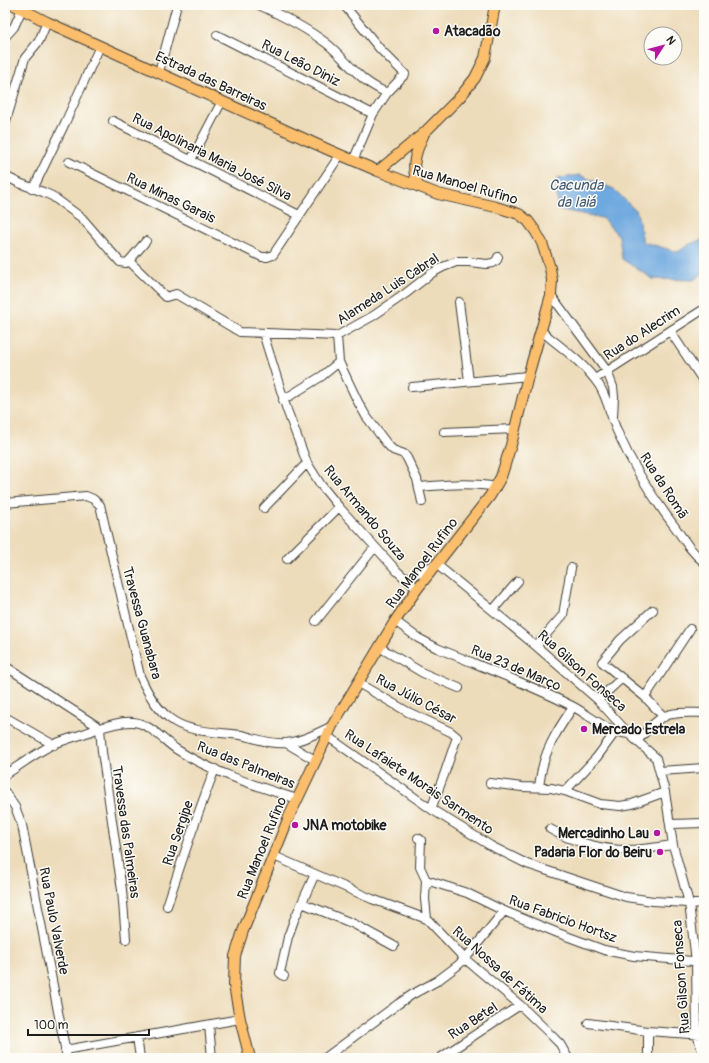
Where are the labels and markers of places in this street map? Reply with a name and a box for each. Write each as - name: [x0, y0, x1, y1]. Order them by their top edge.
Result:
- place label: Atacadão: [444, 23, 501, 40]
- marker: Atacadão: [431, 26, 441, 36]
- place label: Mercado Estrela: [592, 721, 686, 738]
- marker: Mercado Estrela: [579, 724, 589, 734]
- place label: JNA motobike: [303, 817, 388, 834]
- marker: JNA motobike: [290, 820, 300, 830]
- place label: Mercadinho Lau: [558, 825, 649, 842]
- marker: Mercadinho Lau: [652, 828, 662, 838]
- place label: Padaria Flor do Beiru: [534, 844, 652, 861]
- marker: Padaria Flor do Beiru: [655, 847, 665, 857]

